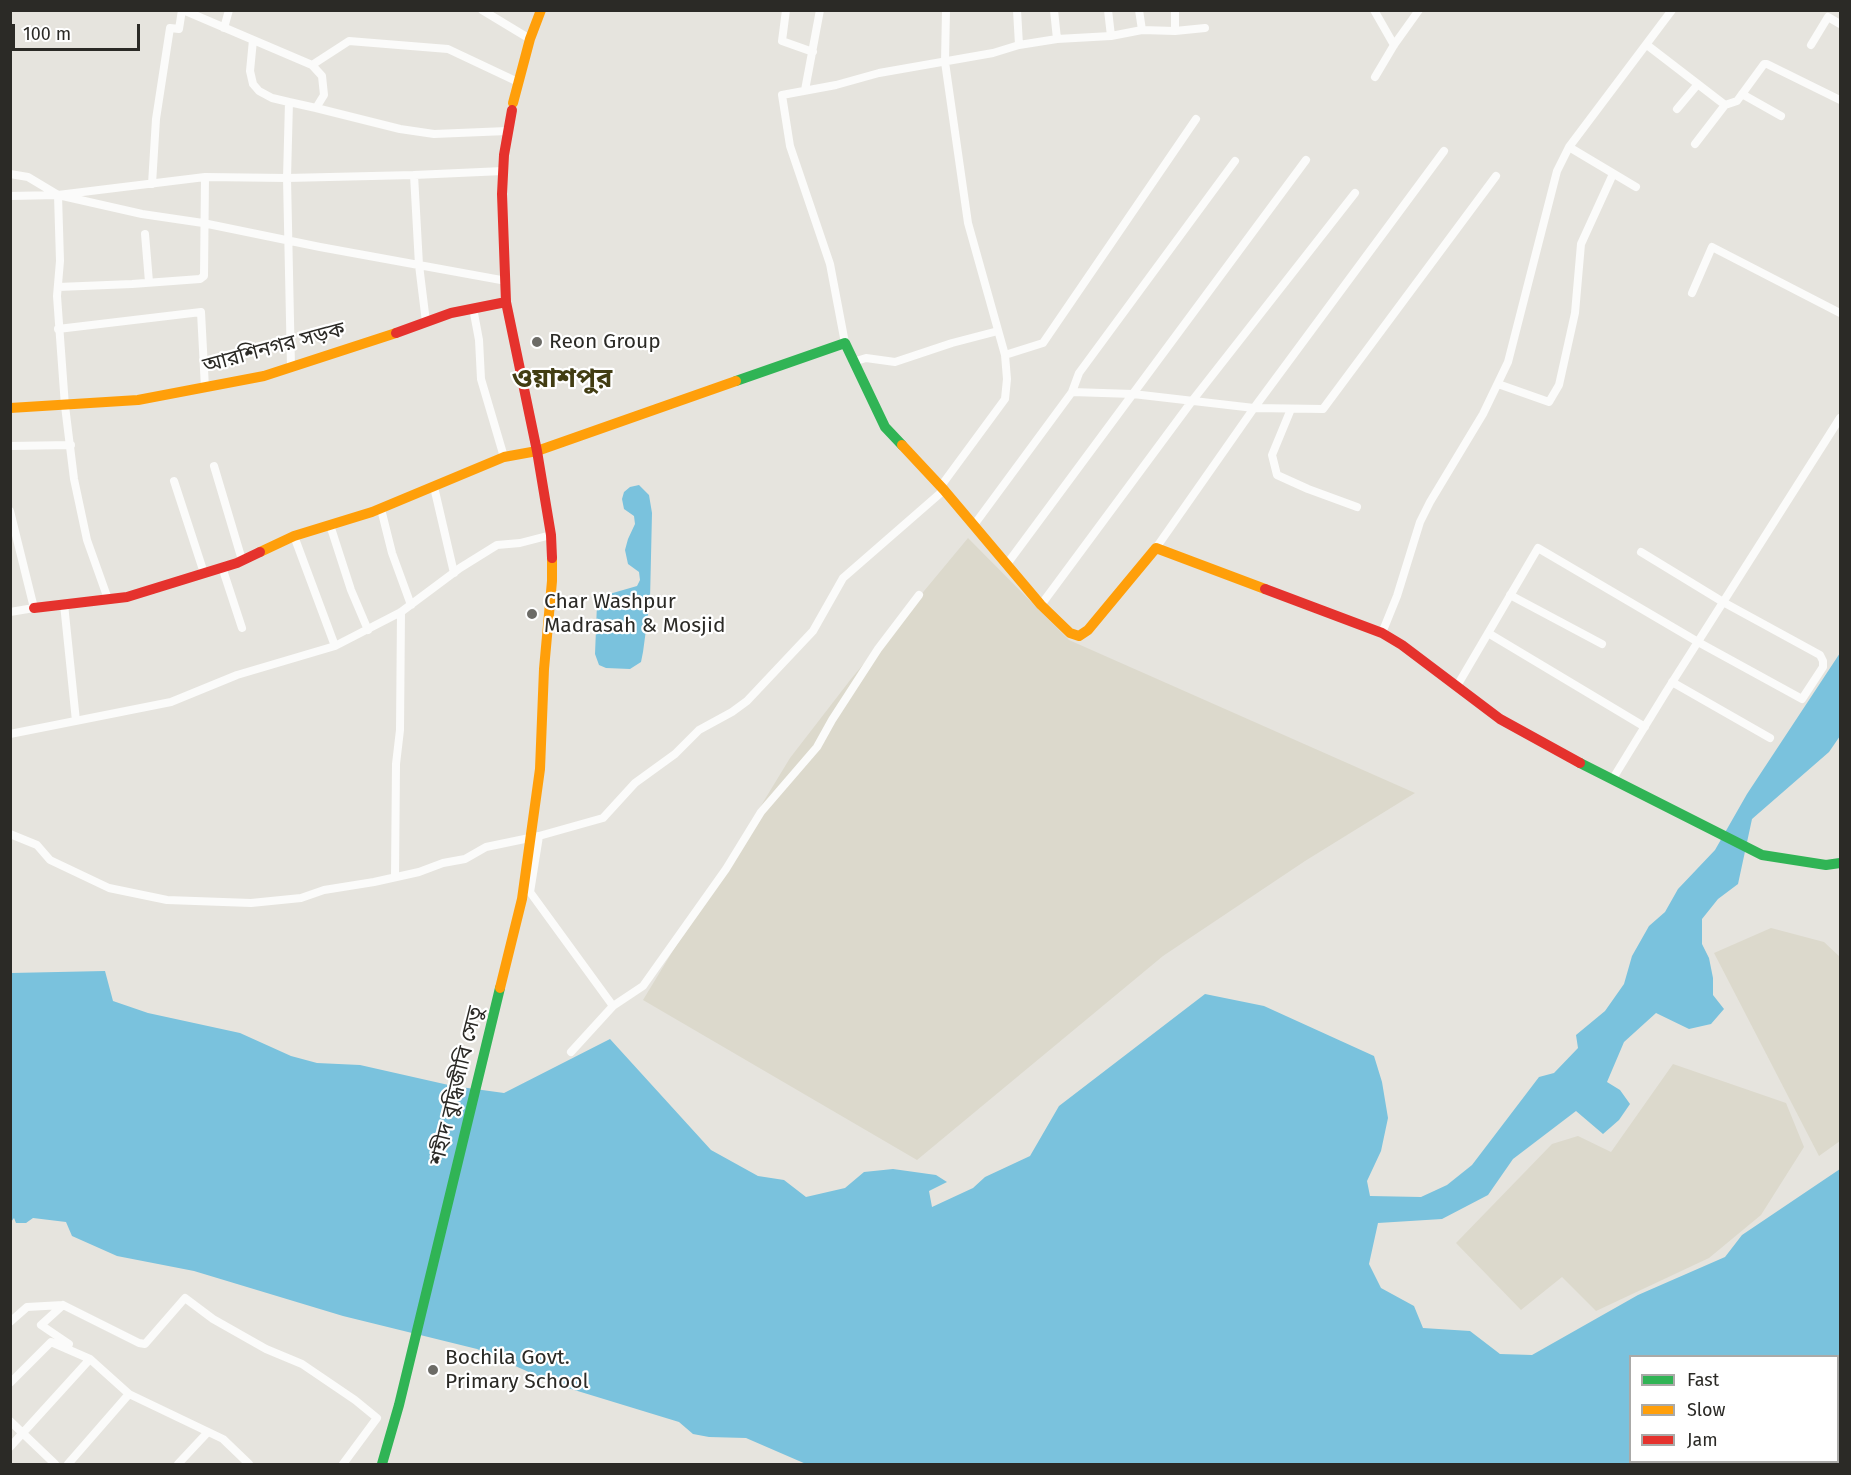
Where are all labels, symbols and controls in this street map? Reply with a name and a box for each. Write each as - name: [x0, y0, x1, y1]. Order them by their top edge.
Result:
- scale bar: [15, 12, 142, 50]
- text: 100 m: [23, 23, 71, 45]
- street label: আরশিনগর সড়ক: [200, 317, 348, 379]
- place label: Reon Group: [549, 329, 661, 355]
- marker: Reon Group: [530, 335, 544, 349]
- district label: ওয়াশপুর: [512, 363, 612, 395]
- place label: Char Washpur Madrasah & Mosjid: [544, 589, 725, 639]
- marker: Char Washpur Madrasah & Mosjid: [525, 607, 539, 621]
- street label: শহীদ বুদ্ধিজীবি সেতু: [425, 1004, 489, 1168]
- place label: Bochila Govt. Primary School: [445, 1345, 589, 1395]
- legend: [1629, 1355, 1839, 1463]
- marker: Bochila Govt. Primary School: [426, 1363, 440, 1377]
- text: Fast: [1687, 1369, 1719, 1391]
- text: Slow: [1687, 1399, 1725, 1421]
- text: Jam: [1687, 1429, 1718, 1451]

